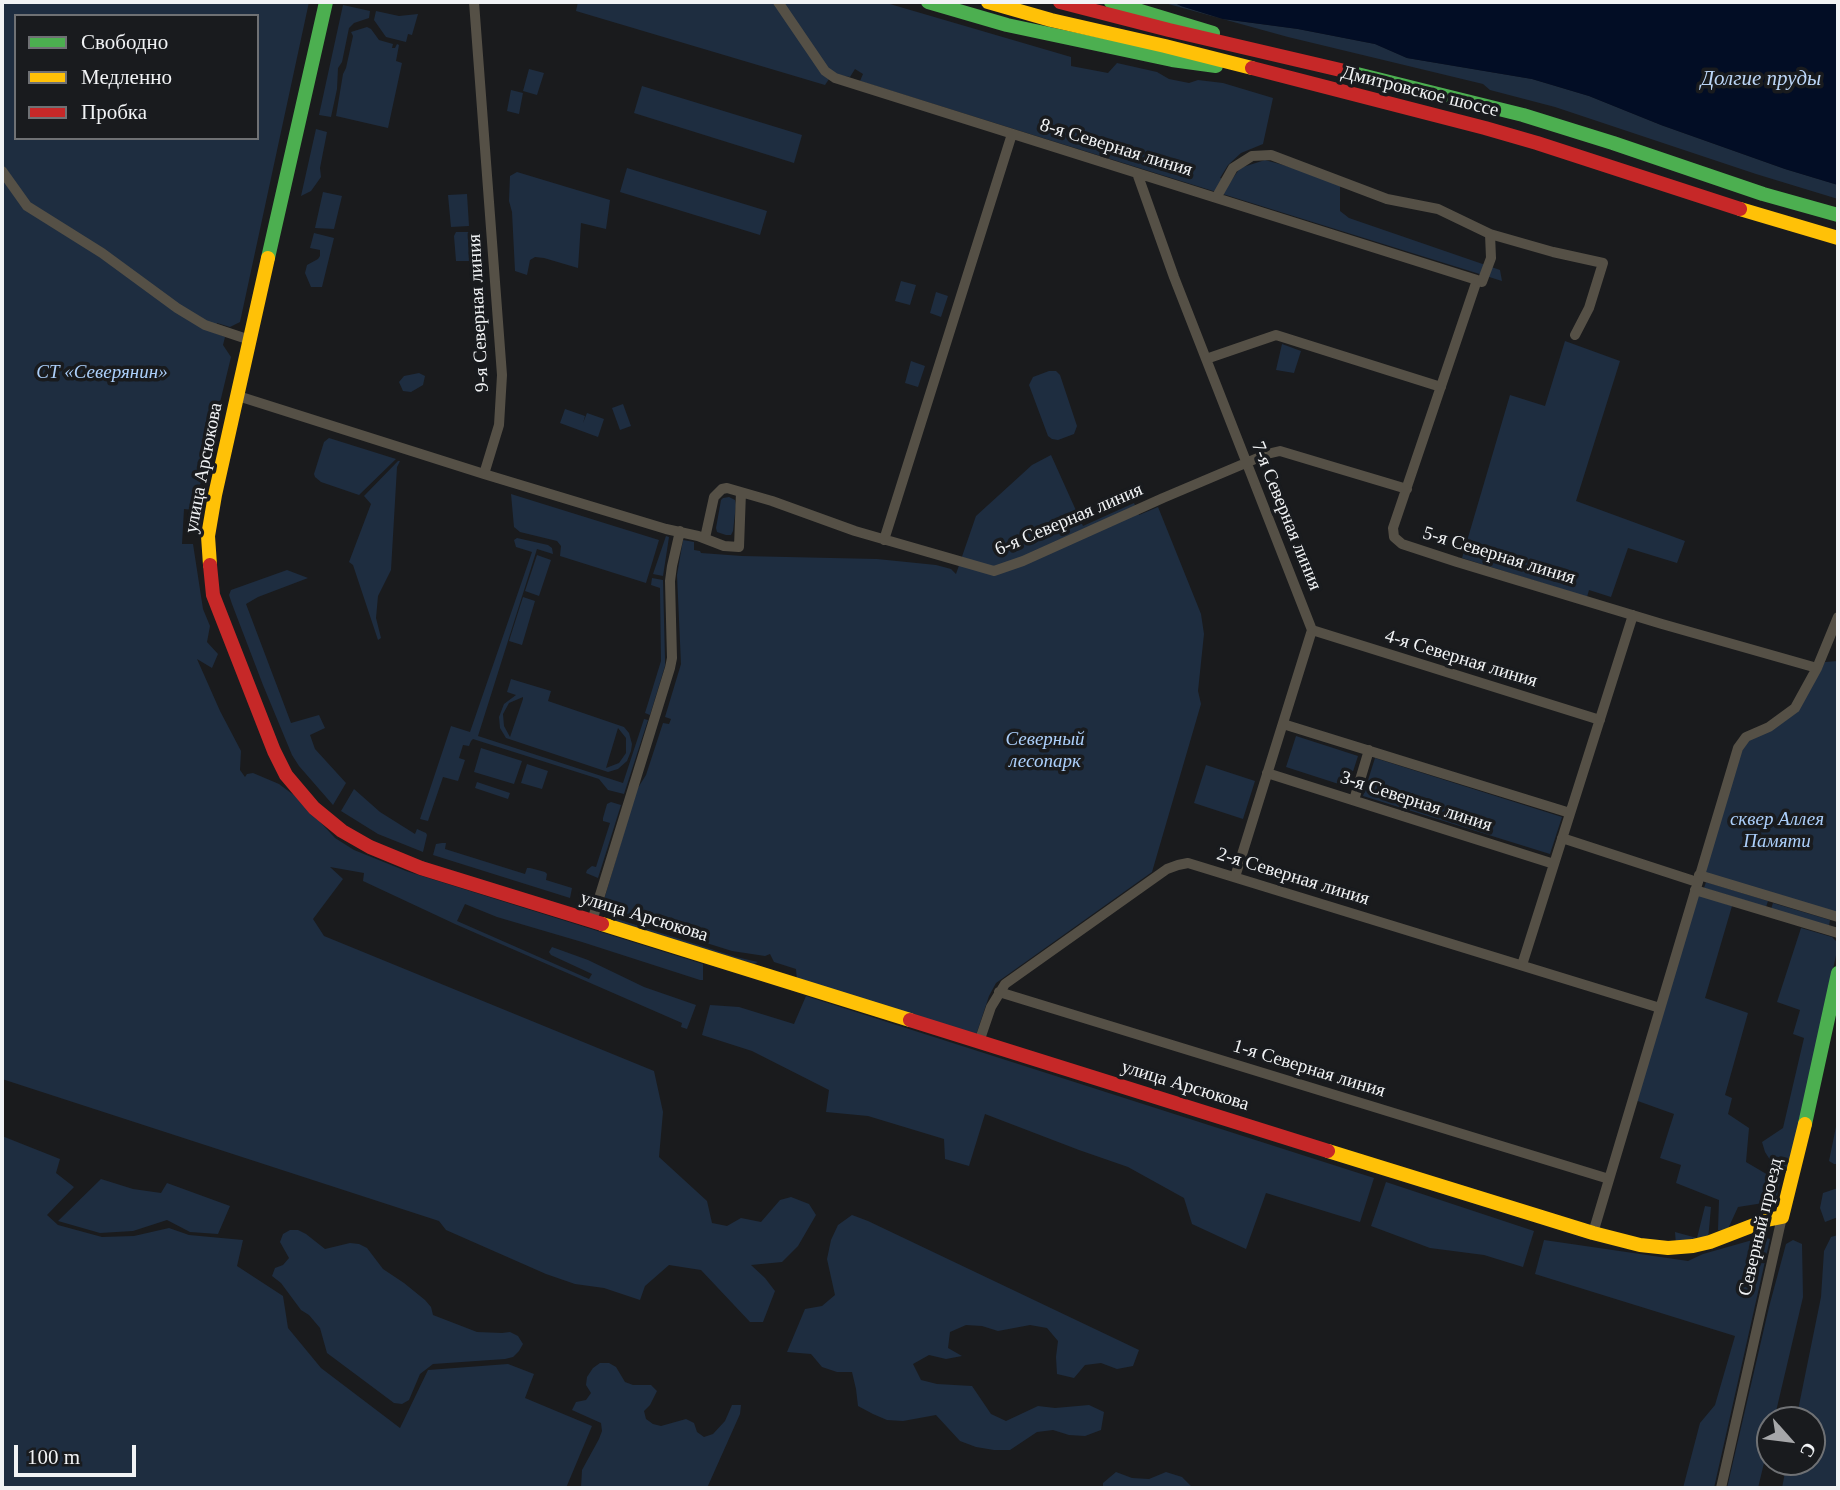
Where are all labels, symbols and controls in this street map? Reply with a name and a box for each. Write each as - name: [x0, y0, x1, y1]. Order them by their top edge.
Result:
- legend: [14, 14, 259, 140]
- text: Свободно: [81, 30, 168, 54]
- street label: Дмитровское шоссе: [1339, 61, 1501, 123]
- text: Медленно: [81, 65, 172, 89]
- water label: Долгие пруды: [1701, 66, 1821, 92]
- text: Пробка: [81, 100, 147, 124]
- street label: 8-я Северная линия: [1037, 114, 1195, 182]
- street label: 9-я Северная линия: [463, 233, 495, 393]
- park label: СТ «Северянин»: [36, 362, 168, 384]
- street label: улица Арсюкова: [180, 401, 228, 535]
- street label: 7-я Северная линия: [1246, 438, 1326, 594]
- street label: 6-я Северная линия: [992, 479, 1146, 561]
- street label: 5-я Северная линия: [1420, 522, 1578, 590]
- street label: 4-я Северная линия: [1382, 625, 1540, 693]
- park label: Северный лесопарк: [1005, 729, 1085, 773]
- street label: 3-я Северная линия: [1337, 767, 1495, 837]
- park label: сквер Аллея Памяти: [1730, 809, 1824, 853]
- street label: 2-я Северная линия: [1214, 843, 1372, 911]
- street label: улица Арсюкова: [577, 887, 711, 947]
- street label: 1-я Северная линия: [1230, 1035, 1388, 1103]
- street label: улица Арсюкова: [1118, 1056, 1252, 1116]
- street label: Северный проезд: [1734, 1156, 1788, 1298]
- north arrow: [1756, 1406, 1826, 1476]
- scale bar: [18, 1430, 140, 1474]
- text: С: [1796, 1439, 1821, 1461]
- text: 100 m: [27, 1445, 80, 1469]

